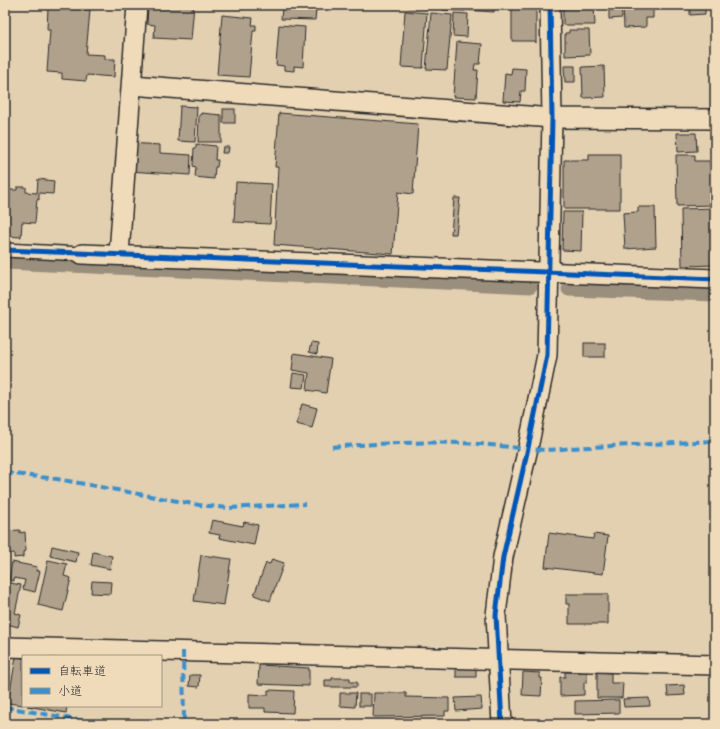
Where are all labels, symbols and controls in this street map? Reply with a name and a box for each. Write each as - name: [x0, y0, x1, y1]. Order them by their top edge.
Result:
- legend: [22, 655, 162, 707]
- text: 自転車道: [58, 665, 106, 680]
- text: 小道: [58, 685, 82, 700]

